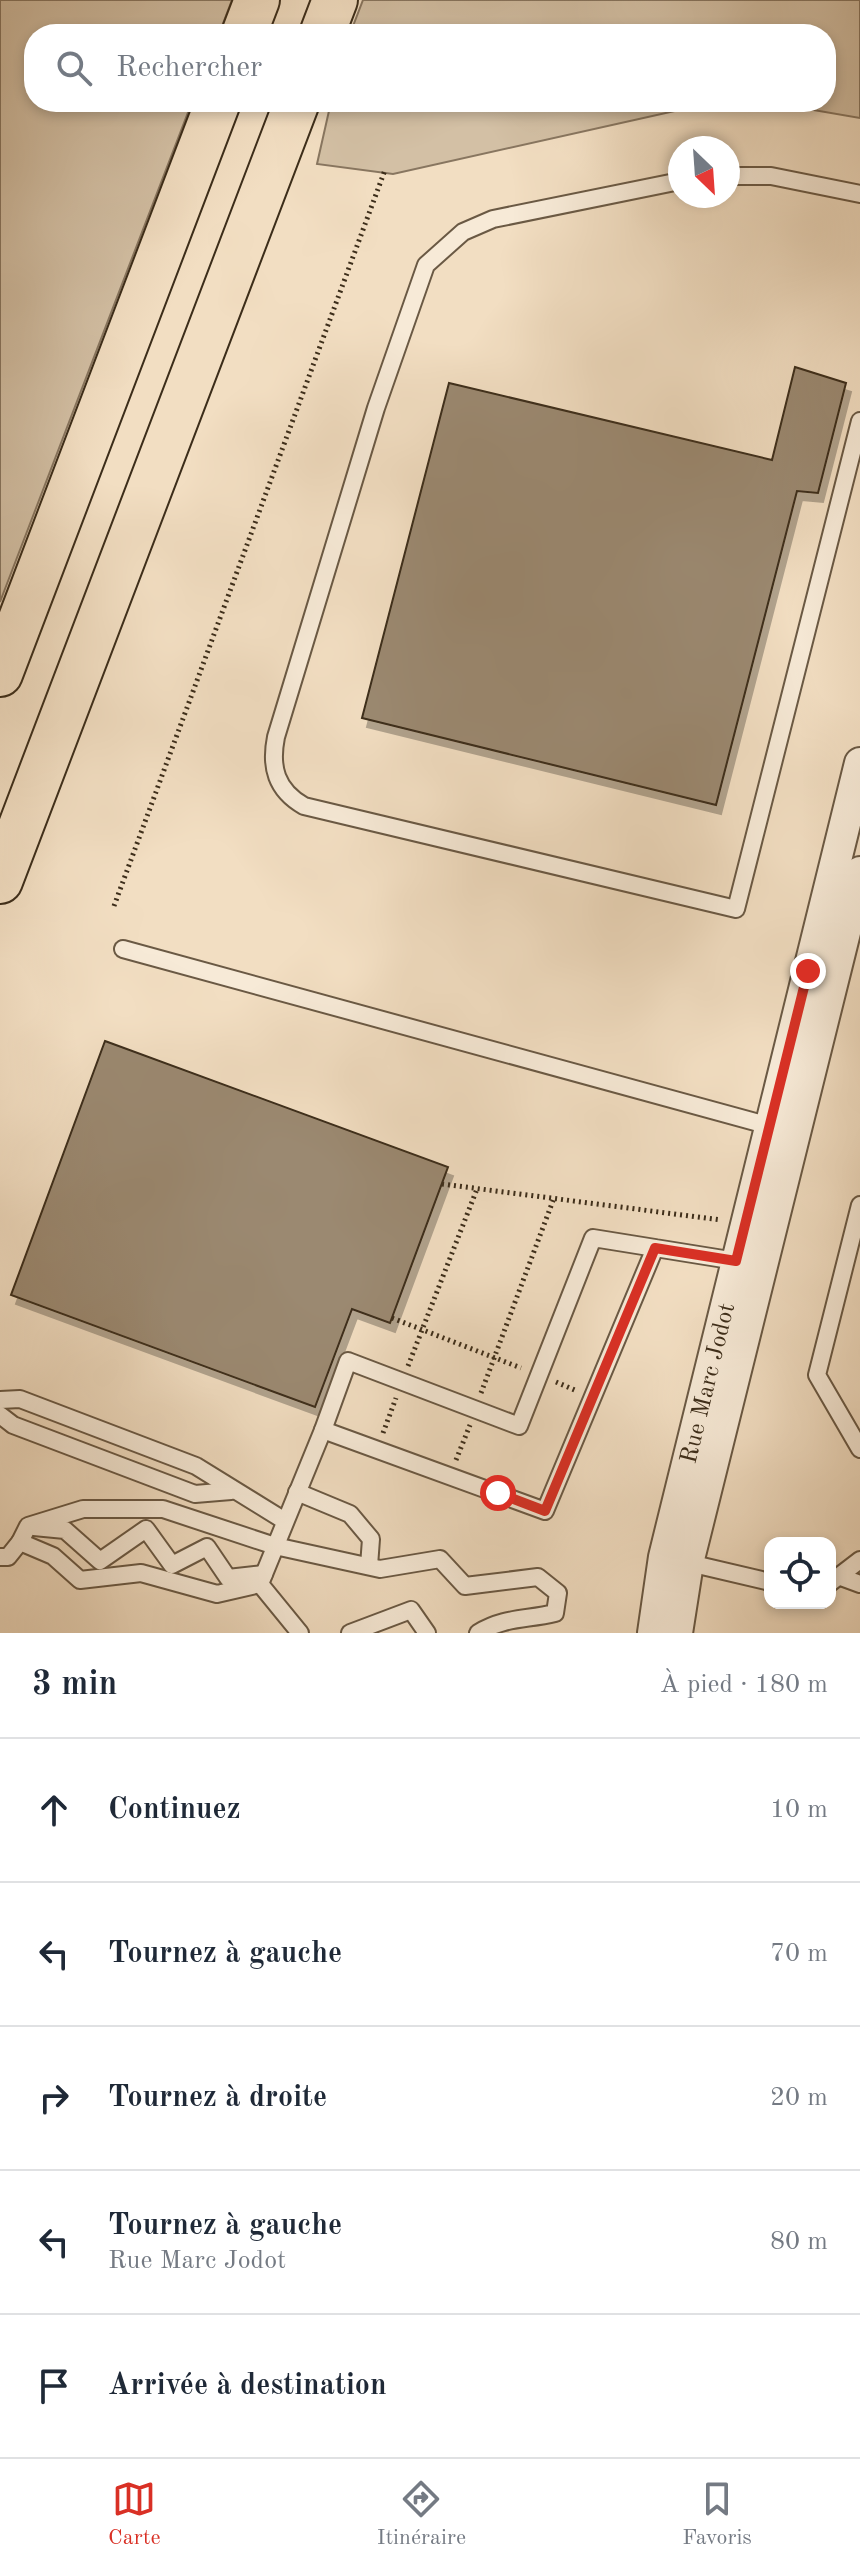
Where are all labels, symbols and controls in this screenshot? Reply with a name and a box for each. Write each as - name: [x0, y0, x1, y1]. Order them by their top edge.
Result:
- search box: [24, 24, 836, 112]
- icon: search: [52, 46, 96, 90]
- text: Rechercher: [116, 53, 262, 83]
- north arrow: [668, 136, 740, 208]
- route end: [790, 953, 826, 989]
- street label: Rue Marc Jodot: [678, 1301, 740, 1466]
- route start: [480, 1475, 516, 1511]
- map controls: [764, 1537, 836, 1609]
- button: locate: [764, 1537, 836, 1609]
- text: 3 min: [32, 1668, 117, 1702]
- text: À pied · 180 m: [660, 1672, 828, 1698]
- icon: ahead: [32, 1788, 76, 1832]
- text: Continuez: [108, 1795, 241, 1825]
- text: 10 m: [770, 1797, 828, 1823]
- icon: left: [32, 1932, 76, 1976]
- text: Tournez à gauche: [108, 1939, 342, 1969]
- text: 70 m: [770, 1941, 828, 1967]
- icon: right: [32, 2076, 76, 2120]
- text: Tournez à droite: [108, 2083, 327, 2113]
- text: 20 m: [770, 2085, 828, 2111]
- text: Tournez à gauche: [108, 2211, 342, 2241]
- icon: left: [32, 2220, 76, 2264]
- text: 80 m: [770, 2229, 828, 2255]
- text: Rue Marc Jodot: [108, 2248, 286, 2274]
- icon: arrive: [32, 2364, 76, 2408]
- text: Arrivée à destination: [108, 2371, 387, 2401]
- tab: Carte: [108, 2477, 161, 2552]
- tab: Itinéraire: [377, 2477, 466, 2552]
- tab: Favoris: [682, 2477, 752, 2552]

